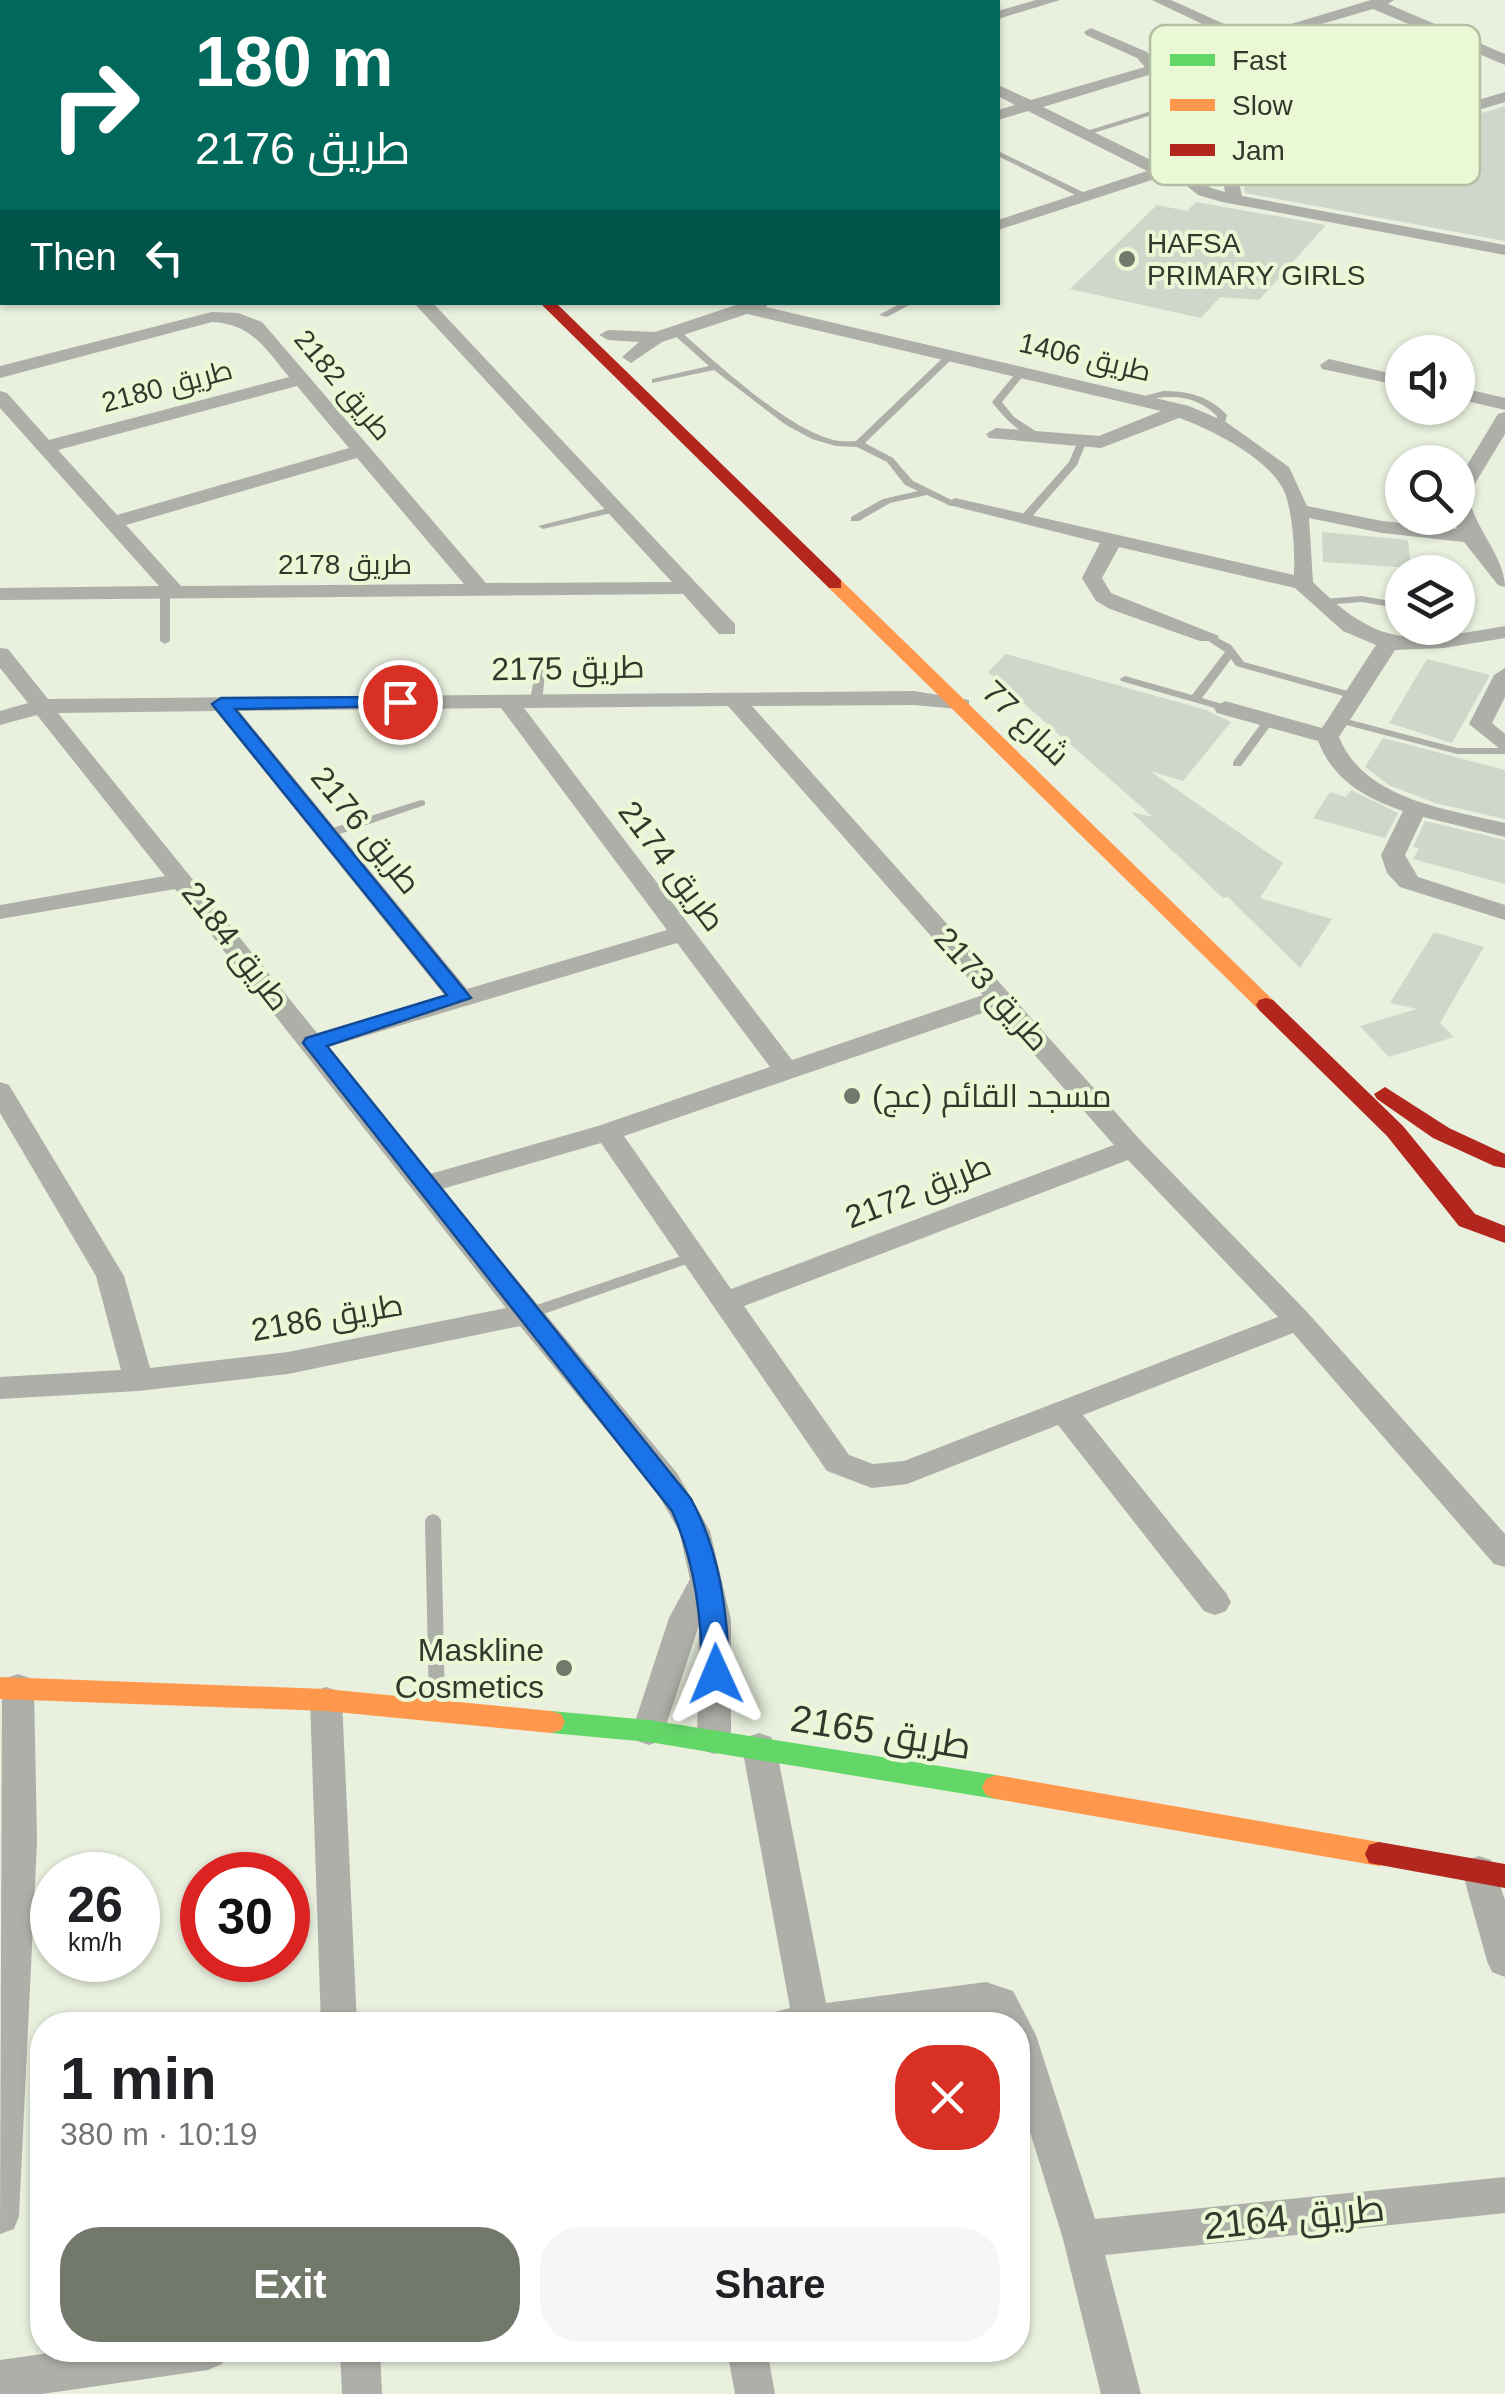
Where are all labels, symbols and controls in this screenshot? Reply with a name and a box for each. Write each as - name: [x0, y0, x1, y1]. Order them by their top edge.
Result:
- text: 180 m: [195, 23, 393, 101]
- legend: [1150, 25, 1480, 185]
- icon: right: [30, 40, 160, 170]
- text: Fast: [1232, 45, 1287, 76]
- text: Slow: [1232, 90, 1293, 121]
- text: طريق 2176: [195, 123, 410, 174]
- text: Jam: [1232, 135, 1285, 166]
- place label: HAFSA PRIMARY GIRLS: [1147, 228, 1365, 291]
- icon: left: [137, 230, 192, 285]
- text: Then: [30, 236, 117, 278]
- marker: HAFSA PRIMARY GIRLS: [1116, 248, 1138, 270]
- street label: طريق 2182: [287, 324, 398, 447]
- street label: طريق 1406: [1016, 327, 1154, 388]
- map controls: [1385, 335, 1475, 645]
- button: sound: [1385, 335, 1475, 425]
- street label: طريق 2180: [98, 354, 236, 419]
- button: search: [1385, 445, 1475, 535]
- street label: طريق 2178: [278, 549, 412, 581]
- button: layers: [1385, 555, 1475, 645]
- street label: طريق 2175: [491, 649, 645, 689]
- pin: [358, 660, 443, 745]
- street label: شارع 77: [972, 673, 1077, 776]
- icon: arrive: [373, 675, 428, 730]
- street label: طريق 2176: [302, 759, 428, 902]
- street label: طريق 2174: [610, 794, 732, 939]
- street label: طريق 2184: [173, 875, 297, 1019]
- street label: طريق 2173: [926, 920, 1057, 1059]
- place label: مسجد القائم (عج): [872, 1078, 1112, 1118]
- marker: مسجد القائم (عج): [841, 1085, 863, 1107]
- street label: طريق 2172: [840, 1147, 997, 1237]
- street label: طريق 2186: [248, 1286, 406, 1350]
- position arrow: [664, 1622, 768, 1726]
- place label: Maskline Cosmetics: [395, 1632, 544, 1705]
- marker: Maskline Cosmetics: [553, 1657, 575, 1679]
- street label: طريق 2165: [788, 1697, 974, 1769]
- speed limit sign: 30: [180, 1852, 310, 1982]
- text: 26: [67, 1877, 123, 1933]
- text: km/h: [68, 1928, 122, 1956]
- text: 1 min: [60, 2045, 217, 2112]
- button: close: [895, 2045, 1000, 2150]
- text: 380 m · 10:19: [60, 2116, 257, 2152]
- street label: طريق 2164: [1201, 2187, 1387, 2249]
- button: Exit: [60, 2227, 520, 2342]
- button: Share: [540, 2227, 1000, 2342]

